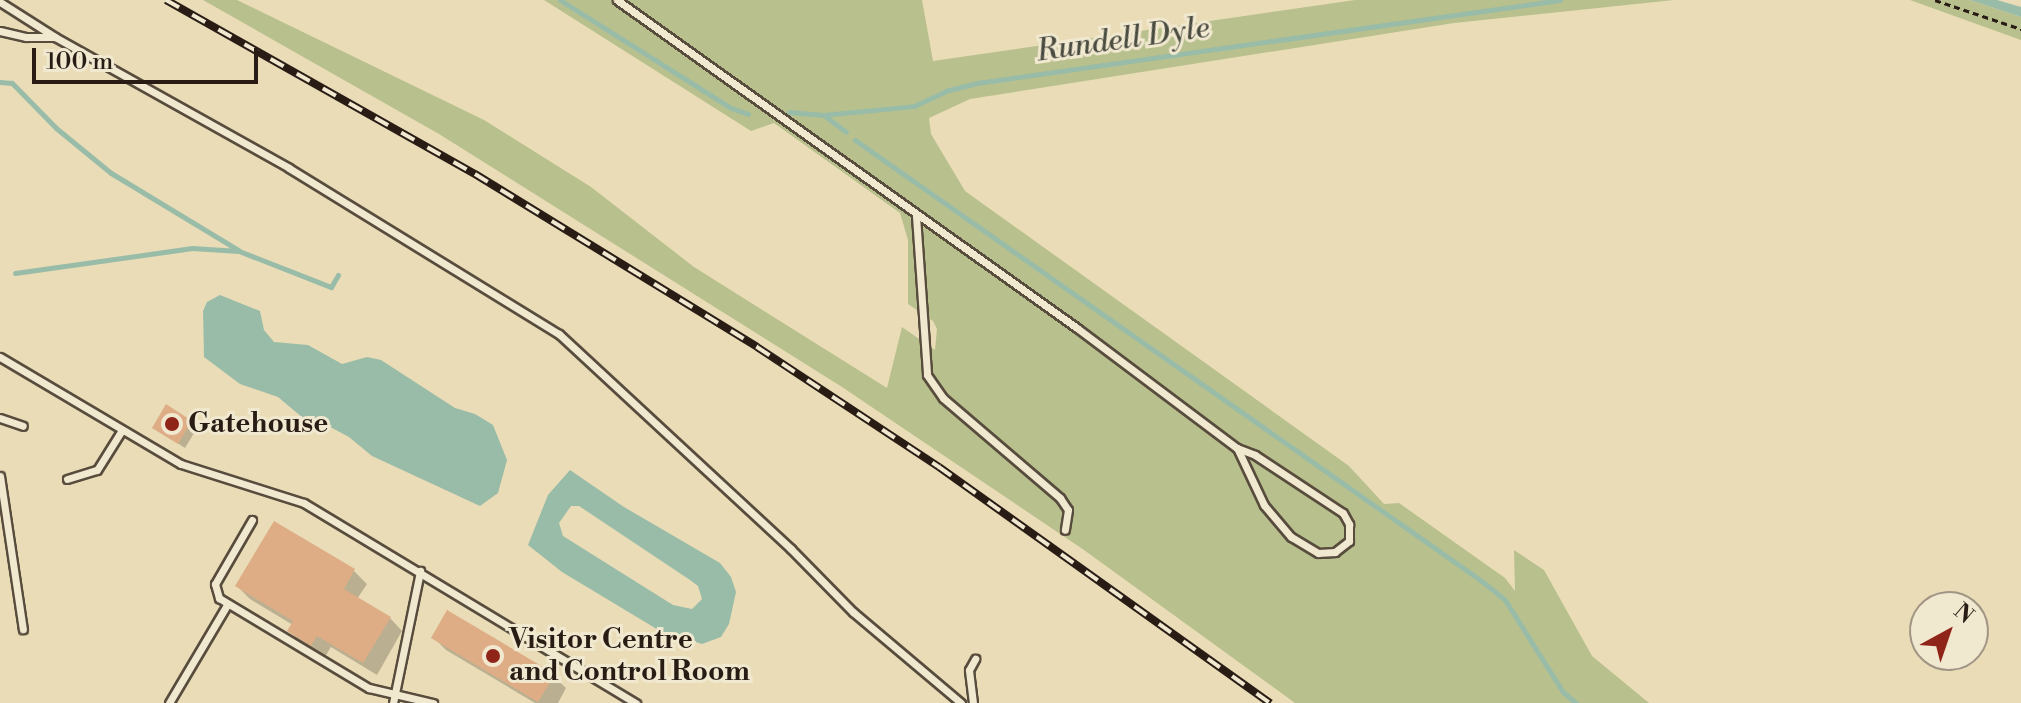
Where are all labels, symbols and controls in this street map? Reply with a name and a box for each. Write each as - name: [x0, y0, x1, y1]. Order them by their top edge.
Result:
- water label: Rundell Dyle: [1034, 10, 1212, 70]
- scale bar: [36, 32, 262, 82]
- text: 100 m: [46, 47, 113, 77]
- place label: Gatehouse: [188, 407, 328, 441]
- marker: Gatehouse: [163, 415, 181, 433]
- north arrow: [1909, 591, 1989, 671]
- text: N: [1948, 598, 1979, 630]
- place label: Visitor Centre and Control Room: [509, 623, 750, 689]
- marker: Visitor Centre and Control Room: [484, 647, 502, 665]

